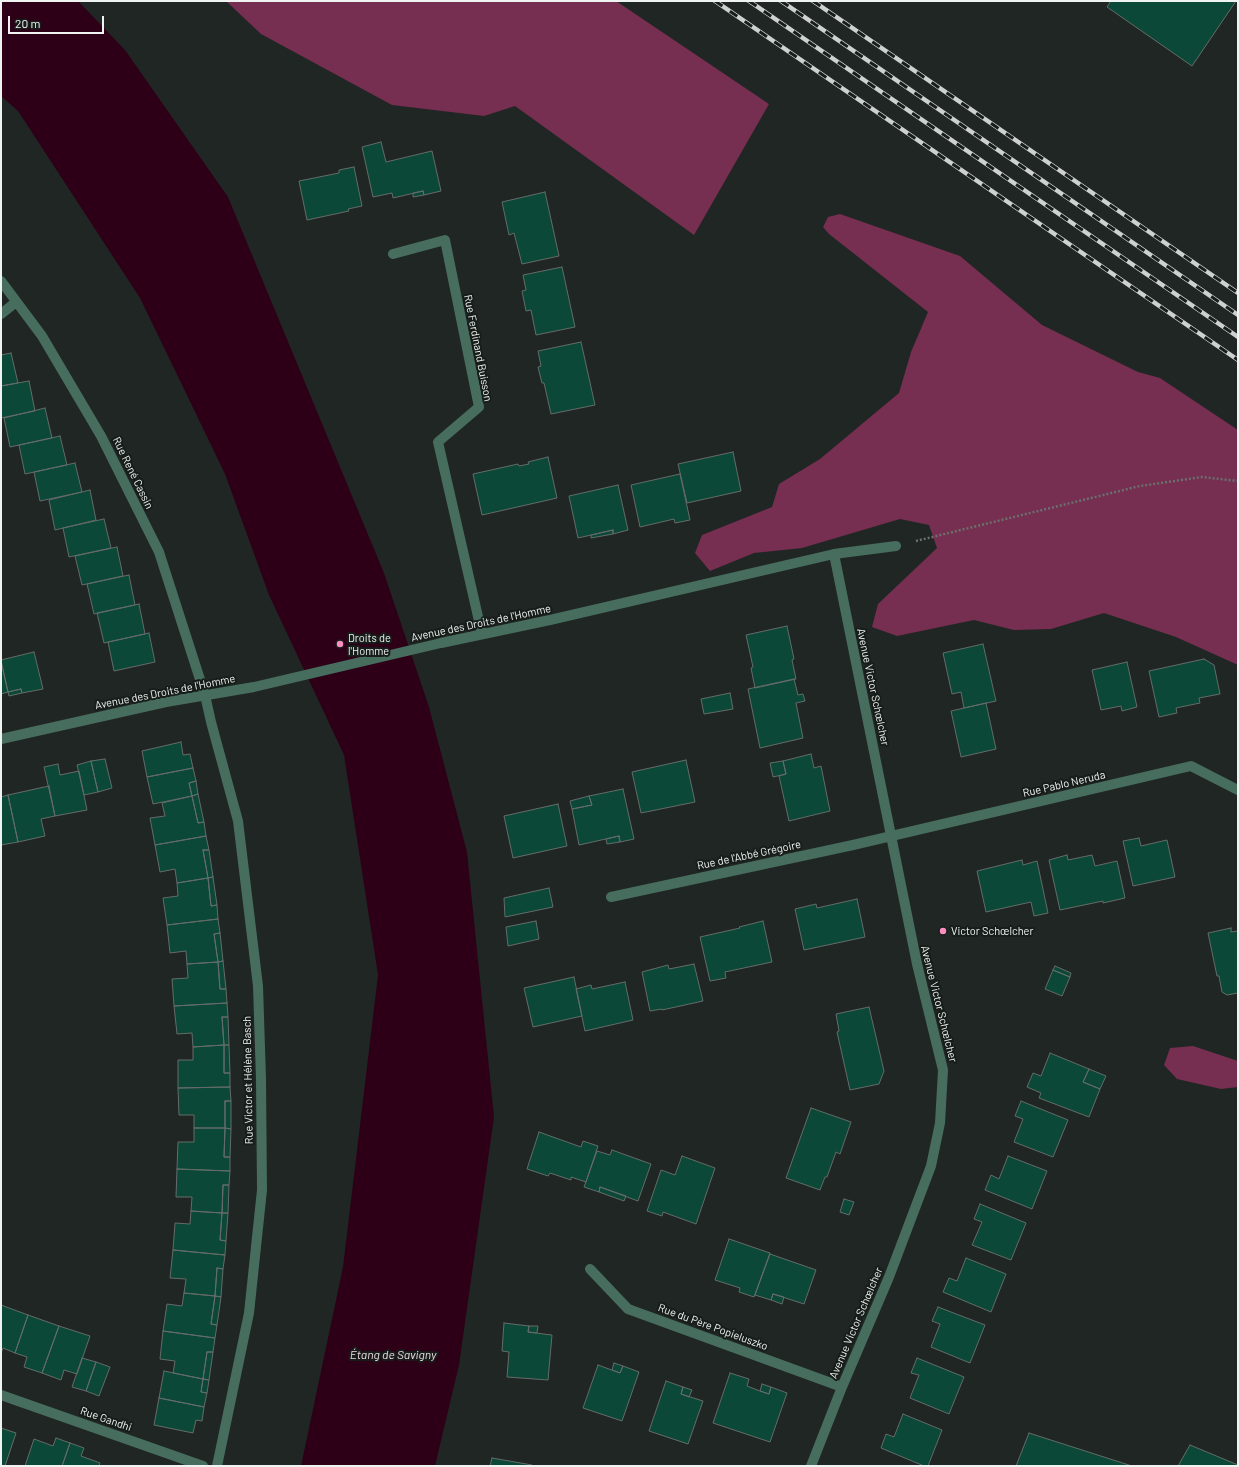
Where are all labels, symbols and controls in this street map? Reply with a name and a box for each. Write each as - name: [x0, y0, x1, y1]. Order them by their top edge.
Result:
- scale bar: [10, 8, 106, 34]
- text: 20 m: [15, 16, 41, 30]
- street label: Rue Ferdinand Buisson: [461, 293, 495, 403]
- street label: Rue René Cassin: [110, 435, 156, 511]
- street label: Avenue des Droits de l'Homme: [410, 602, 552, 644]
- street label: Avenue Victor Schœlcher: [854, 627, 892, 747]
- place label: Droits de l'Homme: [348, 631, 391, 657]
- marker: Droits de l'Homme: [335, 639, 345, 649]
- street label: Avenue des Droits de l'Homme: [94, 672, 236, 712]
- street label: Rue Pablo Neruda: [1021, 768, 1107, 800]
- street label: Rue de l'Abbé Grégoire: [696, 838, 802, 872]
- place label: Victor Schœlcher: [951, 924, 1033, 938]
- marker: Victor Schœlcher: [938, 926, 948, 936]
- street label: Avenue Victor Schœlcher: [918, 944, 960, 1064]
- street label: Rue Victor et Hélène Basch: [240, 1016, 256, 1144]
- street label: Avenue Victor Schœlcher: [827, 1265, 885, 1381]
- street label: Rue du Père Popieluszko: [656, 1301, 770, 1353]
- water label: Étang de Savigny: [350, 1348, 436, 1362]
- street label: Rue Gandhi: [79, 1404, 133, 1434]

